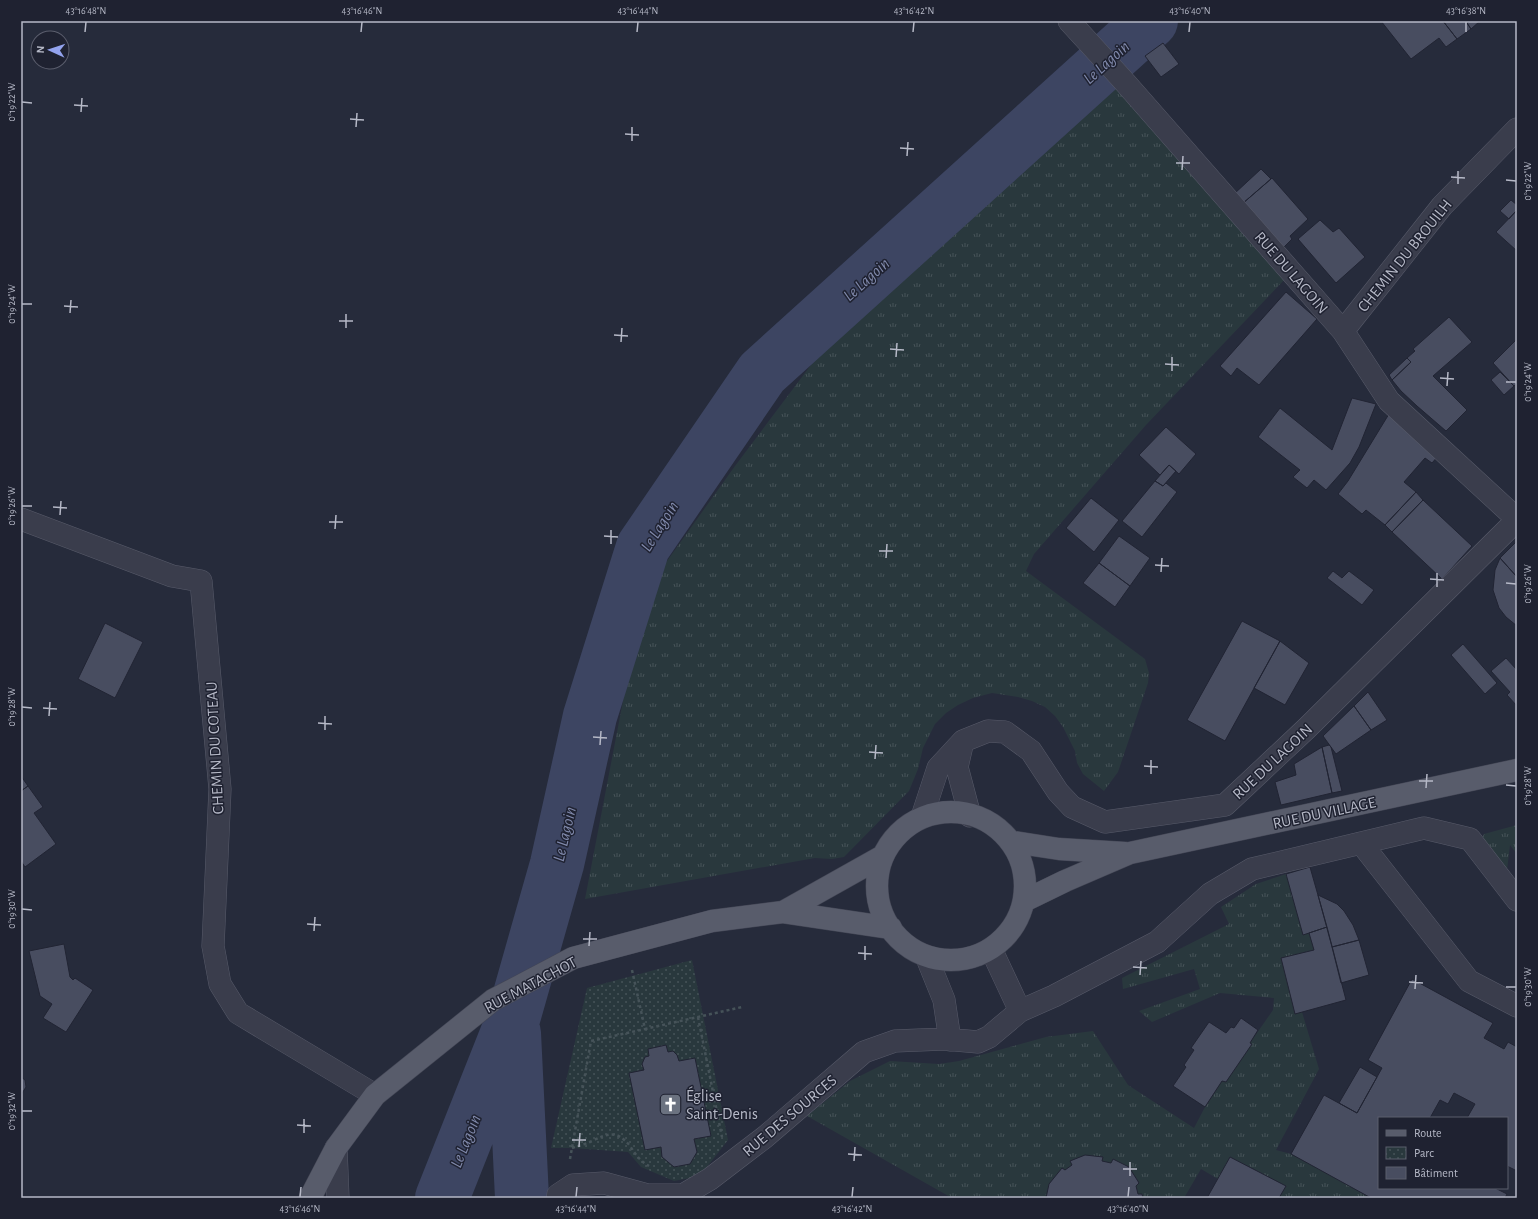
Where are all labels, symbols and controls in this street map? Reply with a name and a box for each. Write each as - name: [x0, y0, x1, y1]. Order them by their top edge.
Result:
- text: 43°16'48"N: [66, 6, 106, 16]
- text: 43°16'46"N: [342, 6, 382, 16]
- text: 43°16'44"N: [618, 6, 658, 16]
- text: 43°16'42"N: [894, 6, 934, 16]
- text: 43°16'40"N: [1169, 6, 1211, 16]
- text: 43°16'38"N: [1446, 6, 1486, 16]
- north arrow: [30, 30, 70, 70]
- water label: Le Lagoin: [1080, 37, 1133, 87]
- text: N: [35, 45, 46, 54]
- text: 0°19'22"W: [7, 82, 17, 121]
- text: 0°19'22"W: [1523, 161, 1533, 200]
- street label: CHEMIN DU BROUILH: [1355, 196, 1455, 315]
- street label: RUE DU LAGOIN: [1252, 229, 1331, 317]
- water label: Le Lagoin: [840, 254, 893, 304]
- text: 0°19'24"W: [7, 284, 17, 324]
- text: 0°19'24"W: [1523, 362, 1533, 402]
- text: 0°19'26"W: [7, 486, 17, 526]
- water label: Le Lagoin: [637, 498, 681, 554]
- text: 0°19'26"W: [1523, 564, 1533, 604]
- street label: CHEMIN DU COTEAU: [204, 681, 226, 815]
- text: 0°19'28"W: [7, 687, 17, 727]
- street label: RUE DU LAGOIN: [1230, 721, 1316, 803]
- text: 0°19'28"W: [1523, 766, 1533, 806]
- street label: RUE DU VILLAGE: [1271, 794, 1377, 832]
- water label: Le Lagoin: [550, 805, 579, 863]
- text: 0°19'30"W: [7, 889, 17, 929]
- street label: RUE MATACHOT: [482, 954, 580, 1016]
- text: 0°19'30"W: [1523, 967, 1533, 1007]
- street label: RUE DES SOURCES: [740, 1072, 840, 1160]
- place label: Église Saint-Denis: [686, 1086, 758, 1122]
- church icon: Église Saint-Denis: [657, 1091, 683, 1117]
- text: 0°19'32"W: [7, 1092, 17, 1130]
- water label: Le Lagoin: [447, 1112, 484, 1170]
- legend: [1378, 1117, 1508, 1189]
- text: Route: [1414, 1127, 1441, 1139]
- text: Parc: [1414, 1147, 1434, 1159]
- text: Bâtiment: [1414, 1167, 1458, 1179]
- text: 43°16'46"N: [280, 1204, 320, 1214]
- text: 43°16'44"N: [556, 1204, 596, 1214]
- text: 43°16'42"N: [832, 1204, 872, 1214]
- text: 43°16'40"N: [1107, 1204, 1149, 1214]

